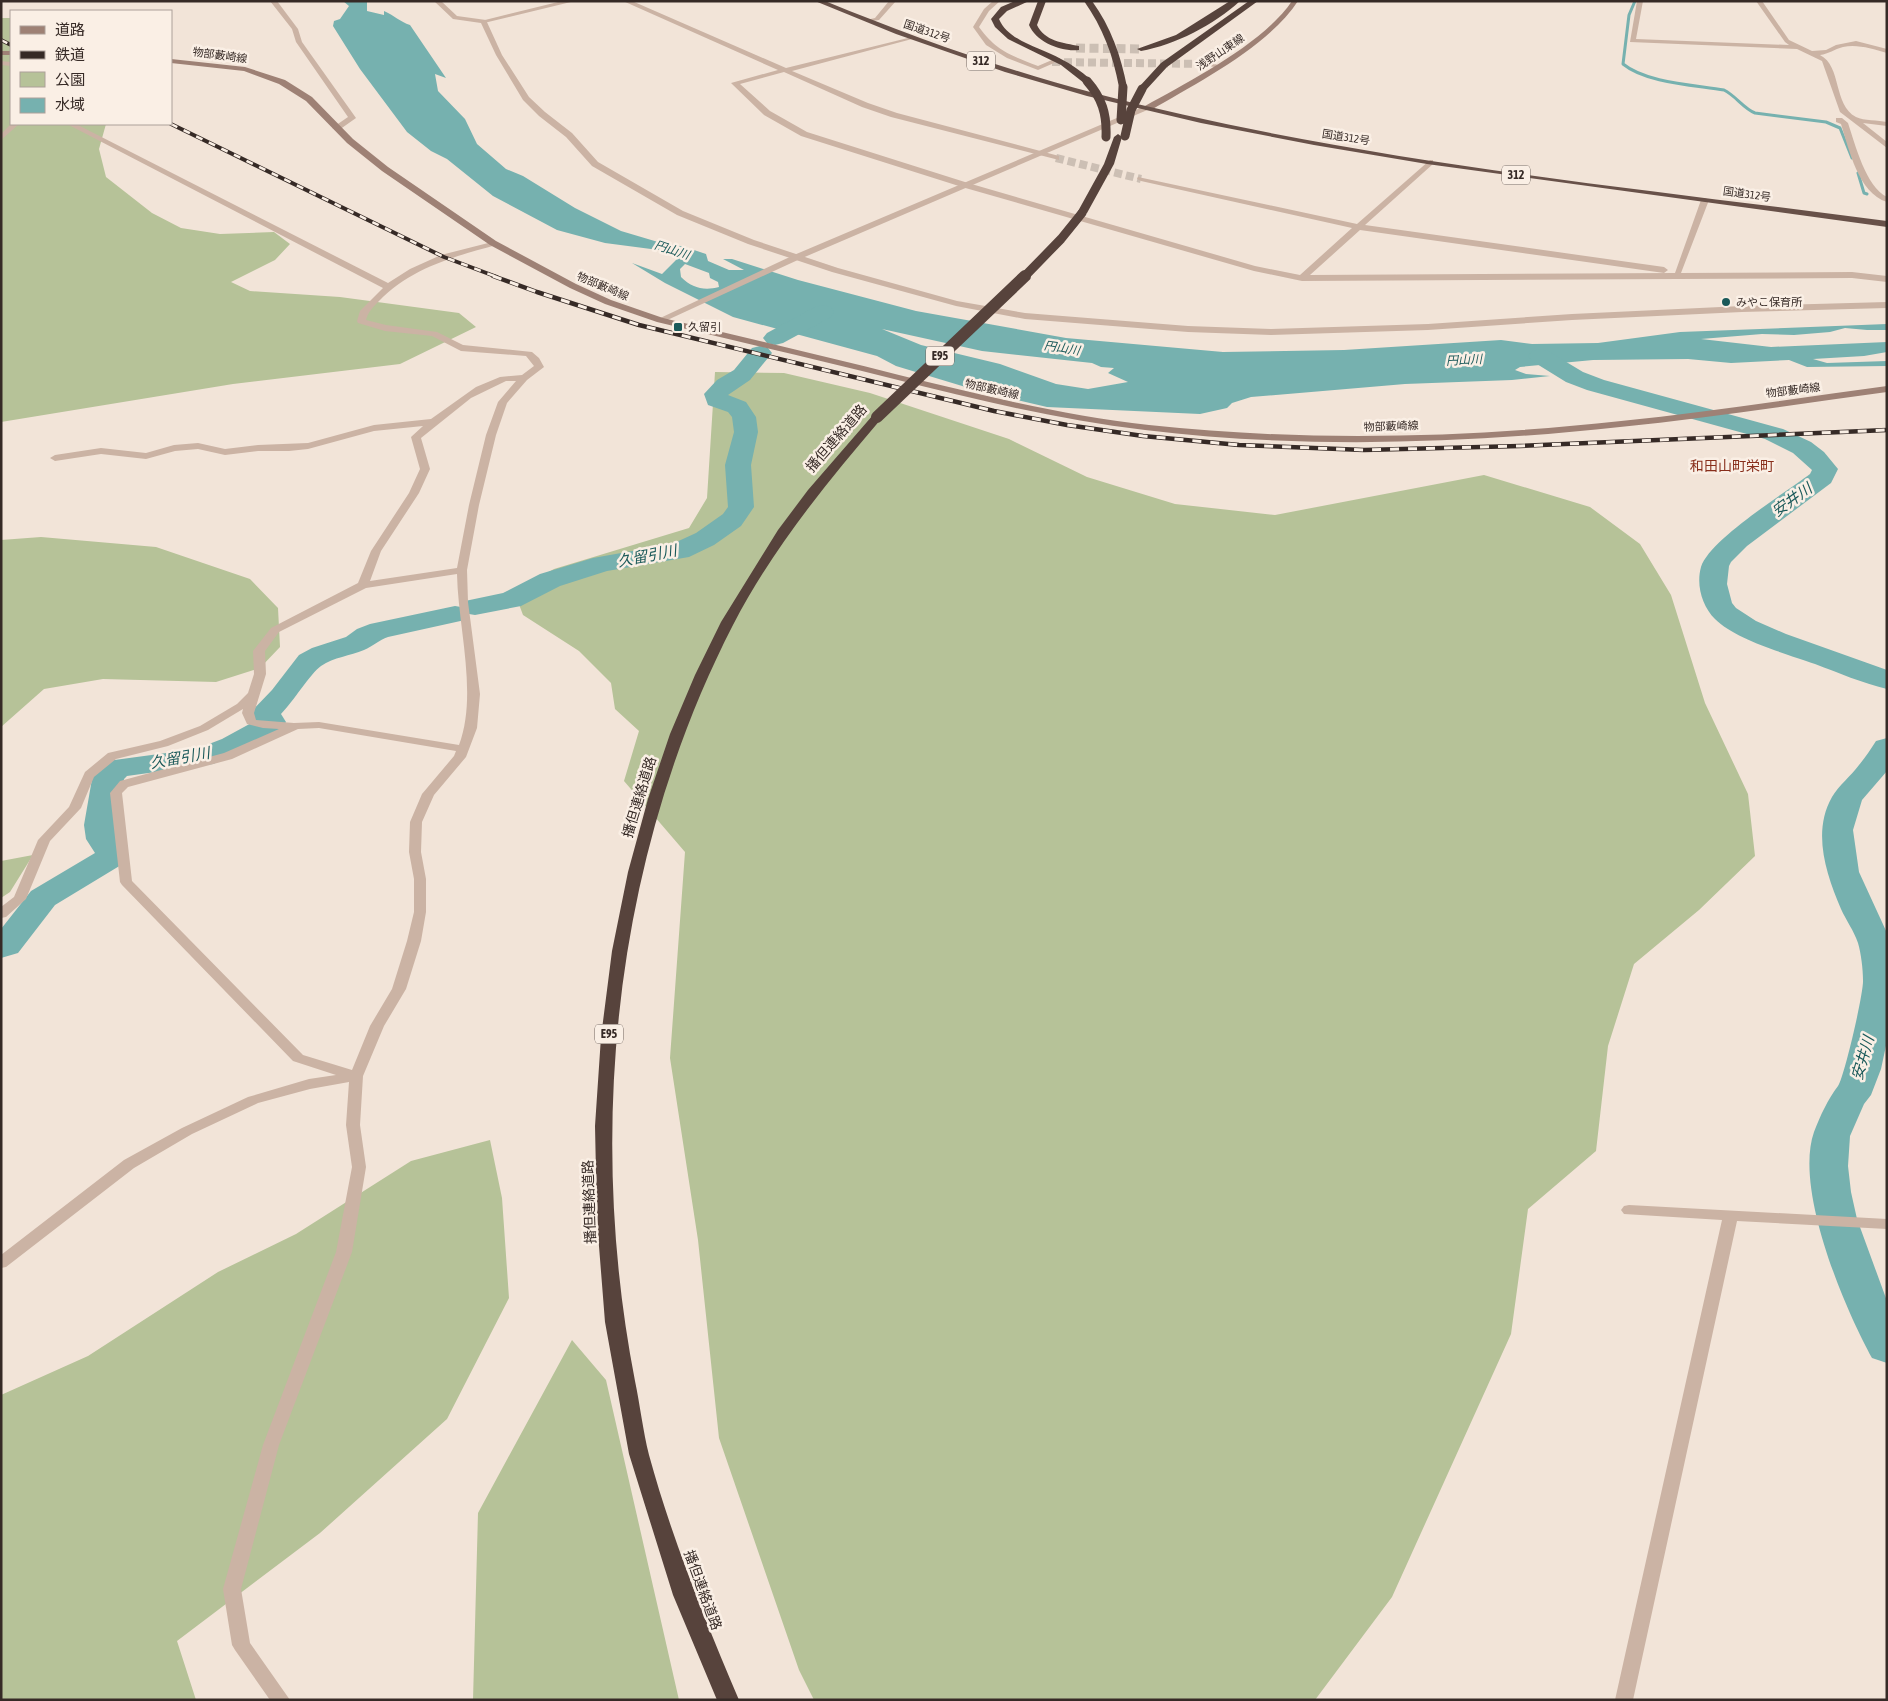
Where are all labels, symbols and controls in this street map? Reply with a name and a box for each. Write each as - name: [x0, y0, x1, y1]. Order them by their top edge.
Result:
- legend: [10, 10, 172, 125]
- street label: 国道312号: [902, 17, 952, 45]
- text: 道路: [55, 21, 85, 38]
- street label: 浅野山東線: [1194, 32, 1246, 72]
- street label: 物部藪崎線: [192, 45, 248, 65]
- text: 鉄道: [55, 46, 85, 63]
- road number: 312: [967, 51, 995, 70]
- text: 公園: [55, 71, 85, 88]
- text: 水域: [55, 96, 85, 113]
- street label: 国道312号: [1321, 127, 1371, 147]
- road number: 312: [1502, 166, 1530, 184]
- street label: 国道312号: [1722, 185, 1772, 203]
- water label: 円山川: [653, 238, 693, 263]
- street label: 物部藪崎線: [575, 270, 631, 302]
- marker: みやこ保育所: [1720, 296, 1732, 308]
- place label: みやこ保育所: [1736, 296, 1803, 308]
- marker: 久留引: [672, 321, 684, 333]
- place label: 久留引: [688, 321, 721, 333]
- water label: 円山川: [1043, 338, 1083, 358]
- road number: E95: [926, 346, 954, 366]
- water label: 円山川: [1446, 352, 1484, 368]
- street label: 物部藪崎線: [964, 377, 1020, 401]
- street label: 物部藪崎線: [1765, 381, 1821, 399]
- street label: 播但連絡道路: [802, 401, 870, 475]
- street label: 物部藪崎線: [1363, 419, 1419, 433]
- district label: 和田山町栄町: [1690, 458, 1774, 474]
- water label: 安井川: [1769, 478, 1817, 520]
- water label: 久留引川: [616, 541, 680, 570]
- water label: 久留引川: [149, 744, 213, 771]
- street label: 播但連絡道路: [619, 754, 659, 840]
- road number: E95: [595, 1024, 623, 1044]
- water label: 安井川: [1848, 1032, 1877, 1082]
- street label: 播但連絡道路: [580, 1160, 598, 1244]
- street label: 播但連絡道路: [681, 1548, 725, 1632]

